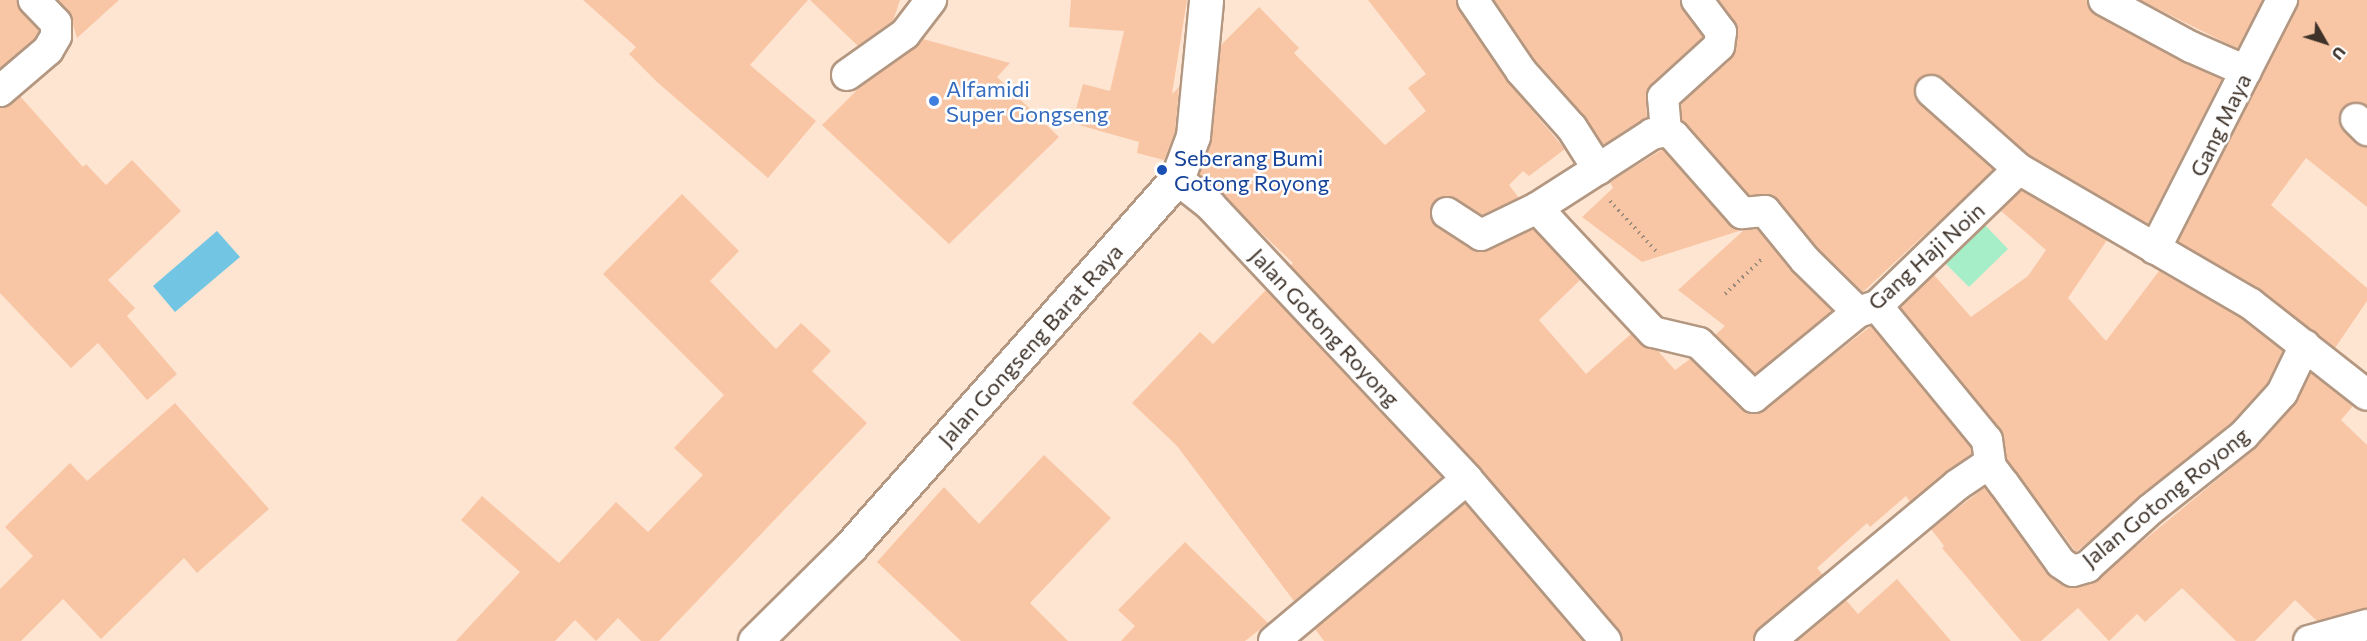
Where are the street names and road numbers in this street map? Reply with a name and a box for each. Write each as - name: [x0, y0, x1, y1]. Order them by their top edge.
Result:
- street label: Gang Maya: [2184, 69, 2256, 181]
- street label: Gang Haji Noin: [1862, 197, 1990, 315]
- street label: Jalan Gongseng Barat Raya: [932, 238, 1128, 452]
- street label: Jalan Gotong Royong: [1245, 242, 1405, 412]
- street label: Jalan Gotong Royong: [2076, 422, 2254, 572]

